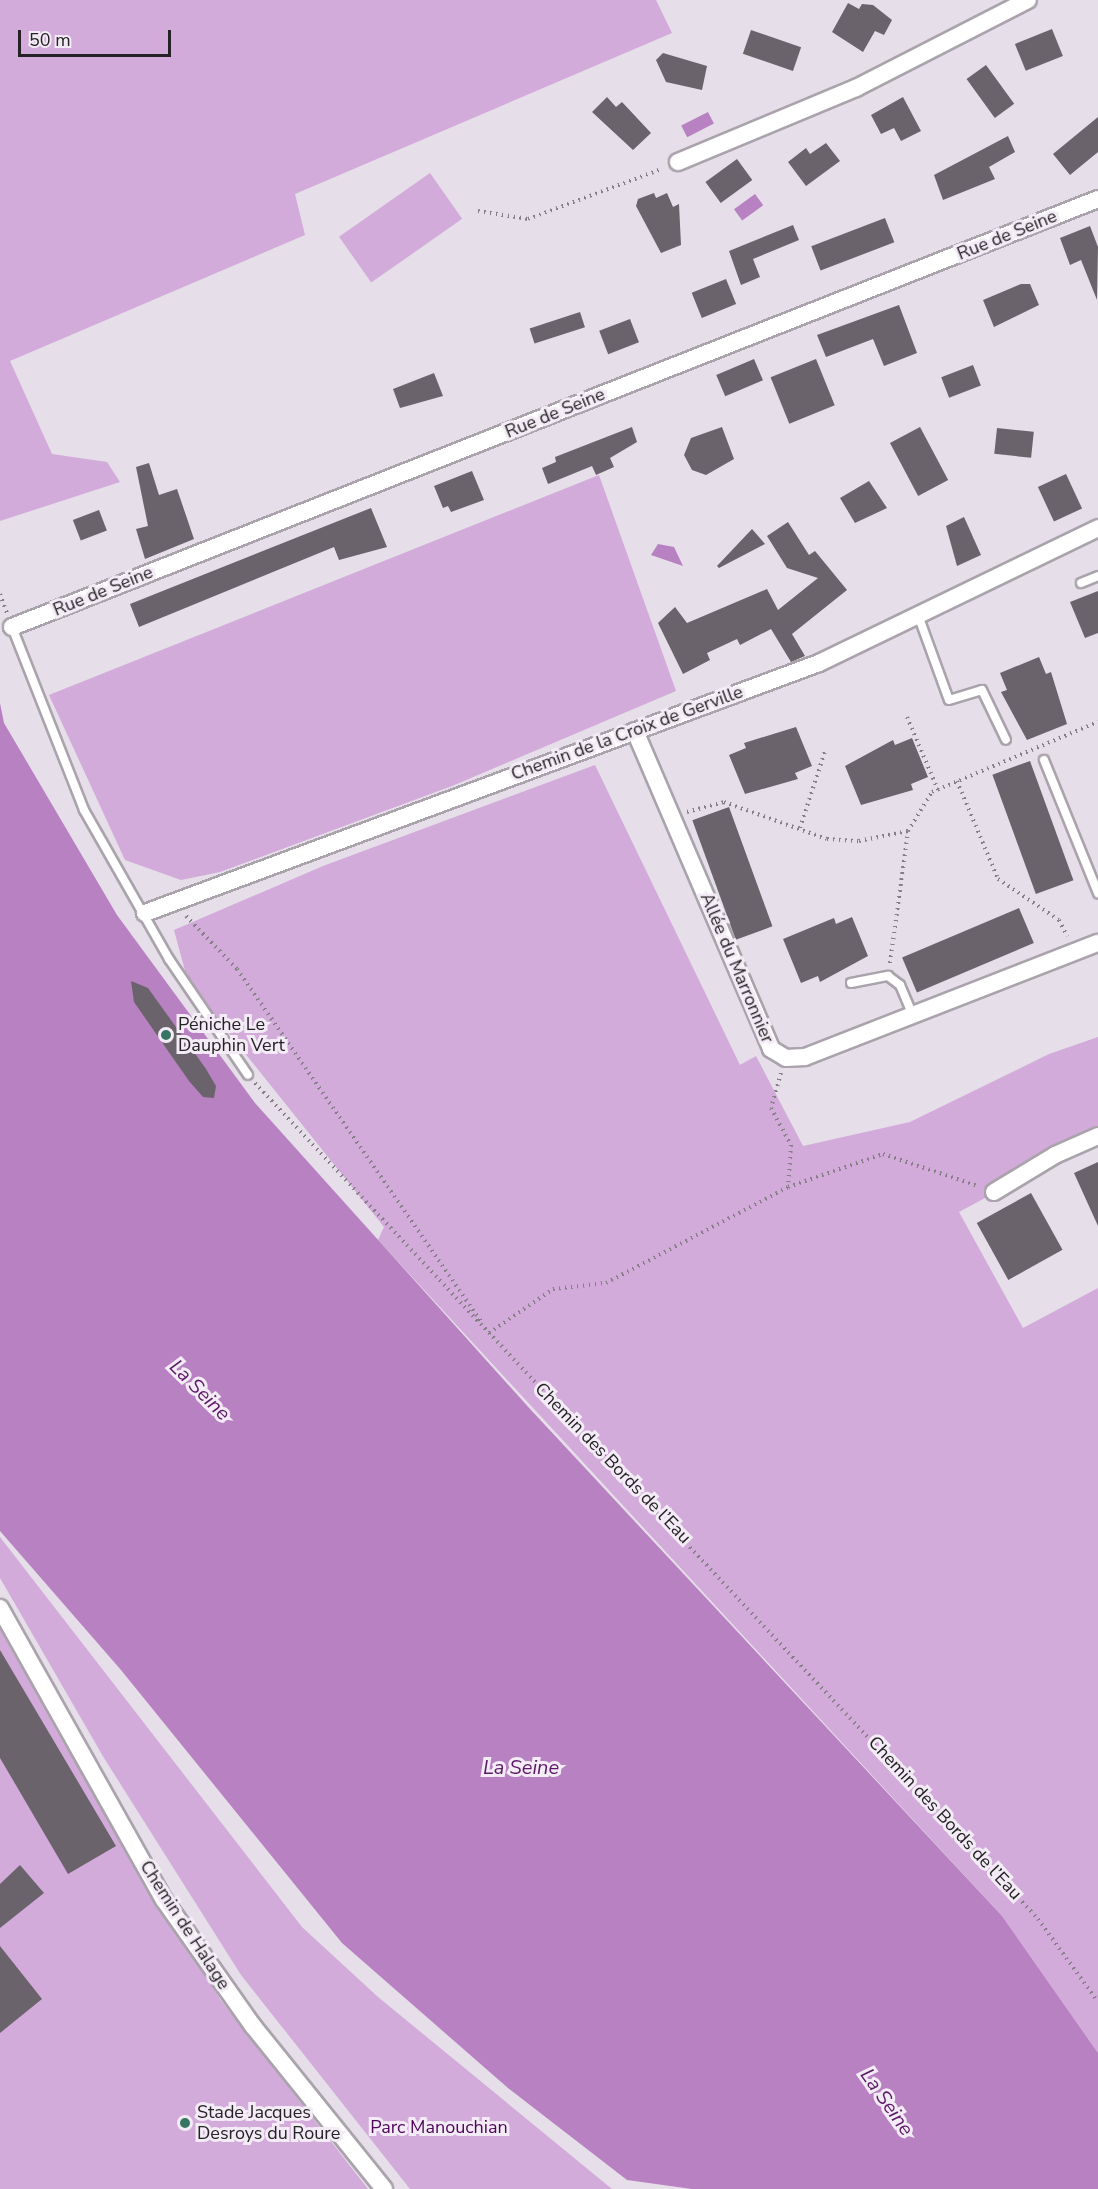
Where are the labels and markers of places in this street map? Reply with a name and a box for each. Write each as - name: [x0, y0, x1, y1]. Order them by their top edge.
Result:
- place label: Péniche Le Dauphin Vert: [178, 1014, 285, 1056]
- marker: Péniche Le Dauphin Vert: [159, 1028, 173, 1042]
- place label: Stade Jacques Desroys du Roure: [197, 2102, 340, 2144]
- marker: Stade Jacques Desroys du Roure: [178, 2116, 192, 2130]

